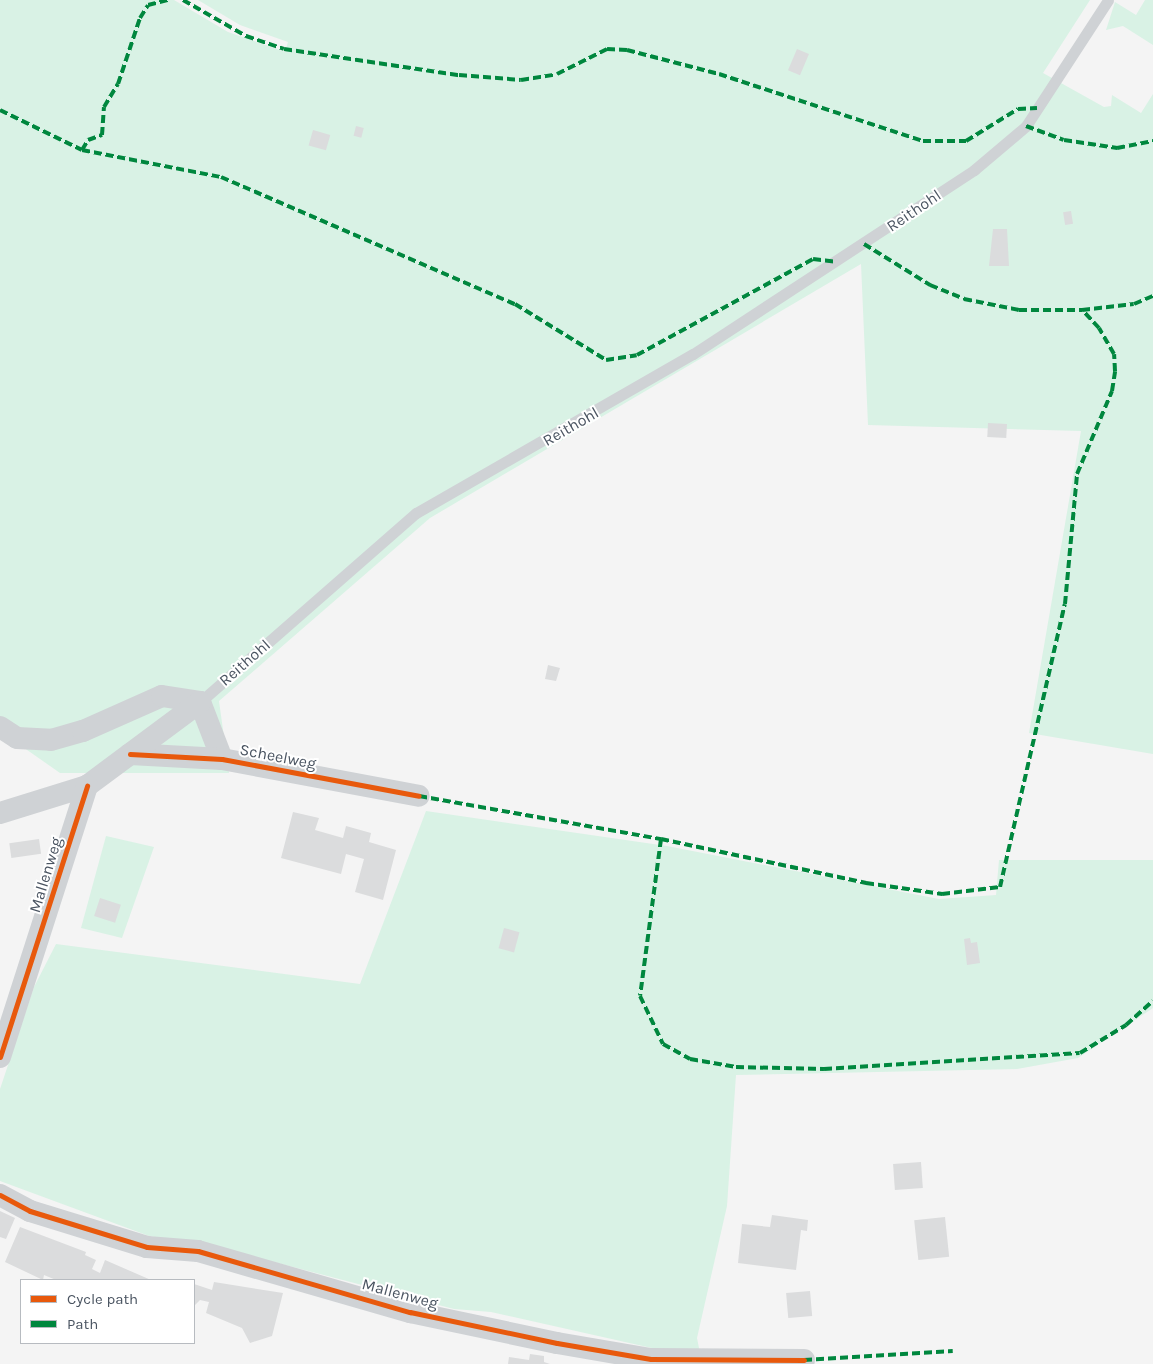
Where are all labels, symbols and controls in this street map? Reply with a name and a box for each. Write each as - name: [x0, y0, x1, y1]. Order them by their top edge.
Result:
- street label: Reithohl: [883, 186, 945, 236]
- street label: Reithohl: [540, 403, 602, 451]
- street label: Reithohl: [216, 636, 274, 690]
- street label: Scheelweg: [238, 740, 318, 774]
- street label: Mallenweg: [25, 835, 67, 915]
- street label: Mallenweg: [360, 1275, 440, 1313]
- legend: [20, 1279, 195, 1344]
- text: Cycle path: [67, 1290, 138, 1308]
- text: Path: [67, 1315, 98, 1333]

